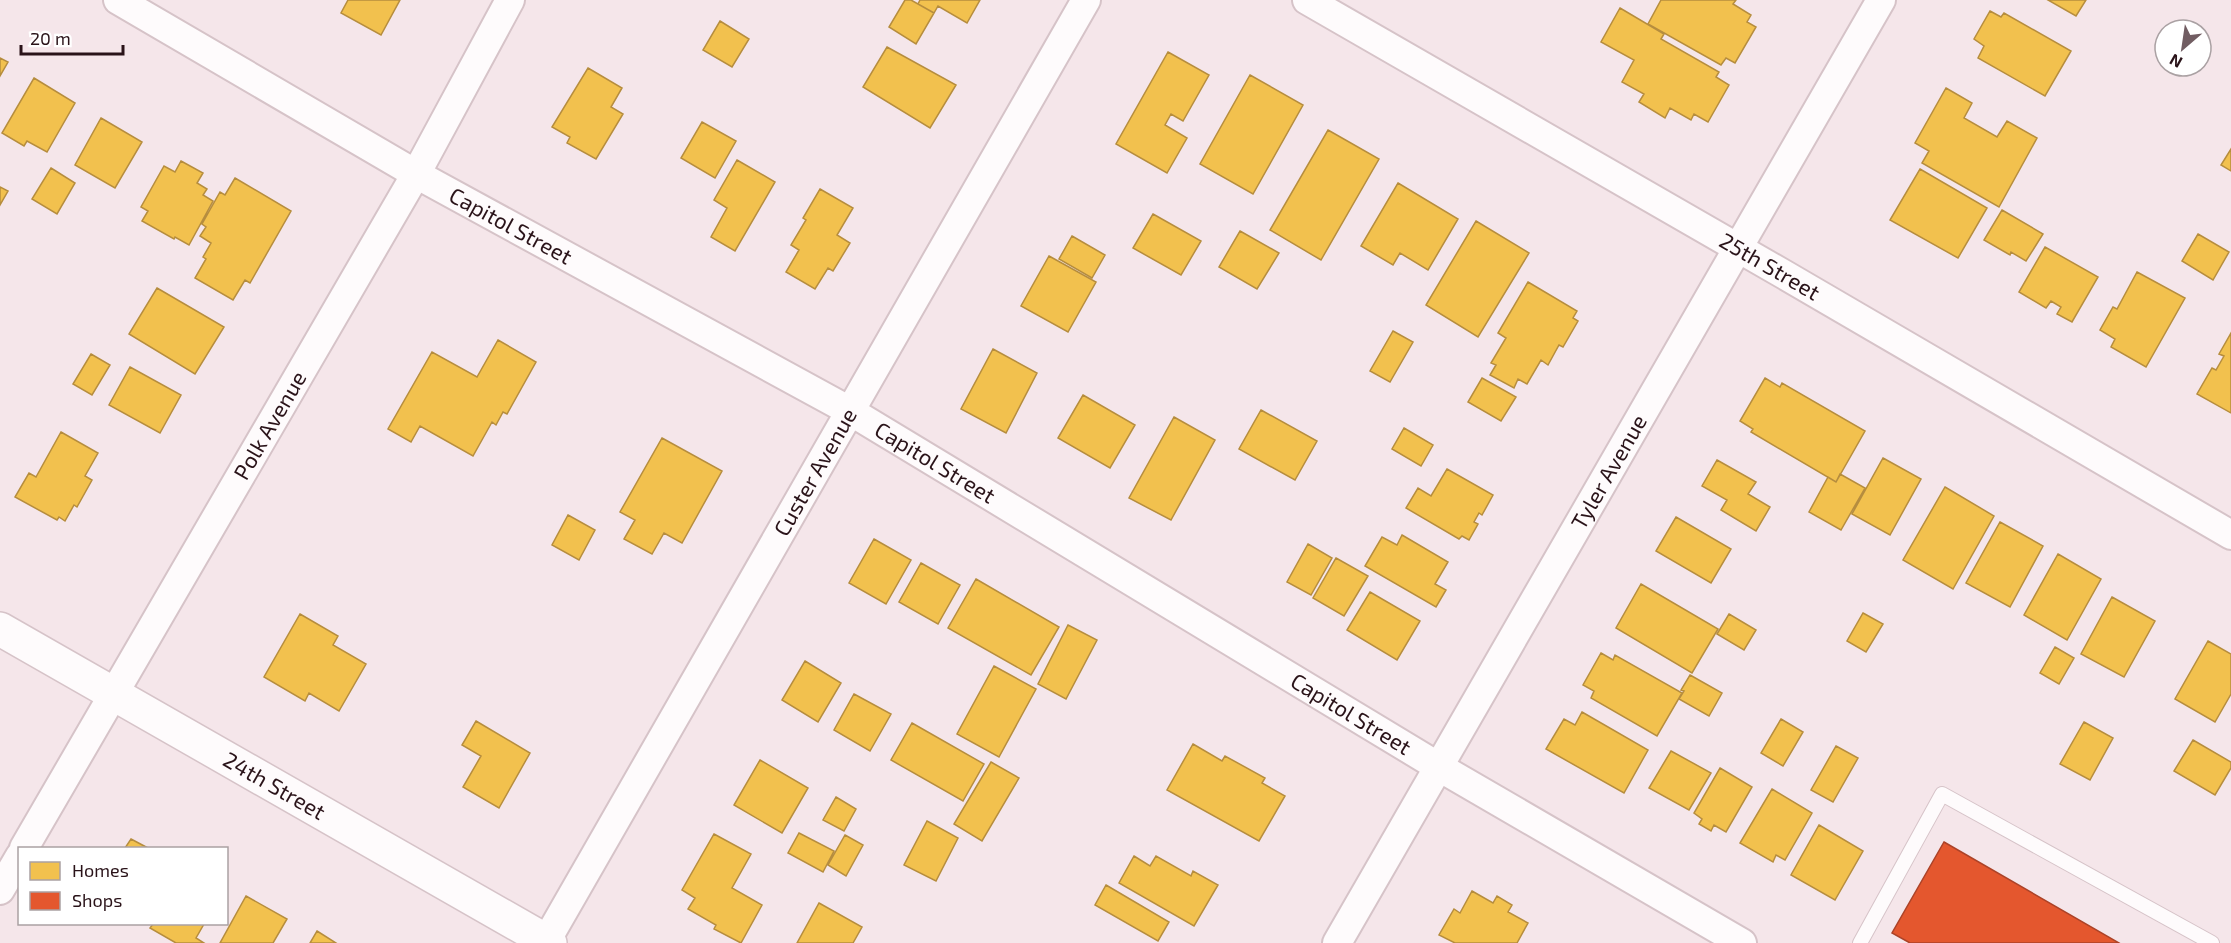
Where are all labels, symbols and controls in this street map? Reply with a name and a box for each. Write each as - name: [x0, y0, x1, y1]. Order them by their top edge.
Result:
- scale bar: [21, 18, 123, 56]
- north arrow: [2153, 18, 2213, 78]
- text: 20 m: [30, 27, 71, 49]
- text: N: [2166, 50, 2185, 73]
- street label: Capitol Street: [445, 181, 577, 269]
- street label: 25th Street: [1716, 226, 1825, 305]
- street label: Polk Avenue: [227, 366, 311, 484]
- street label: Custer Avenue: [767, 403, 861, 540]
- street label: Tyler Avenue: [1565, 409, 1651, 533]
- street label: Capitol Street: [871, 415, 1000, 508]
- street label: Capitol Street: [1287, 667, 1416, 759]
- street label: 24th Street: [219, 745, 331, 824]
- legend: [18, 847, 228, 925]
- text: Homes: [72, 859, 129, 881]
- text: Shops: [72, 889, 122, 911]

